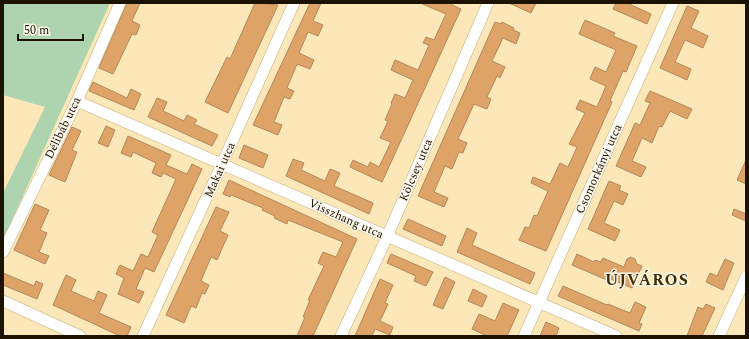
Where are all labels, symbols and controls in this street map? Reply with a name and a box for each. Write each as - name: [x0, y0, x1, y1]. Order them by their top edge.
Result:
- scale bar: [18, 16, 83, 42]
- text: 50 m: [24, 21, 49, 40]
- street label: Délibáb utca: [40, 93, 86, 162]
- street label: Csomorkányi utca: [571, 121, 627, 217]
- street label: Kölcsey utca: [394, 136, 438, 204]
- street label: Makai utca: [199, 139, 241, 201]
- street label: Visszhang utca: [305, 194, 387, 244]
- district label: ÚJVÁROS: [605, 268, 689, 292]

